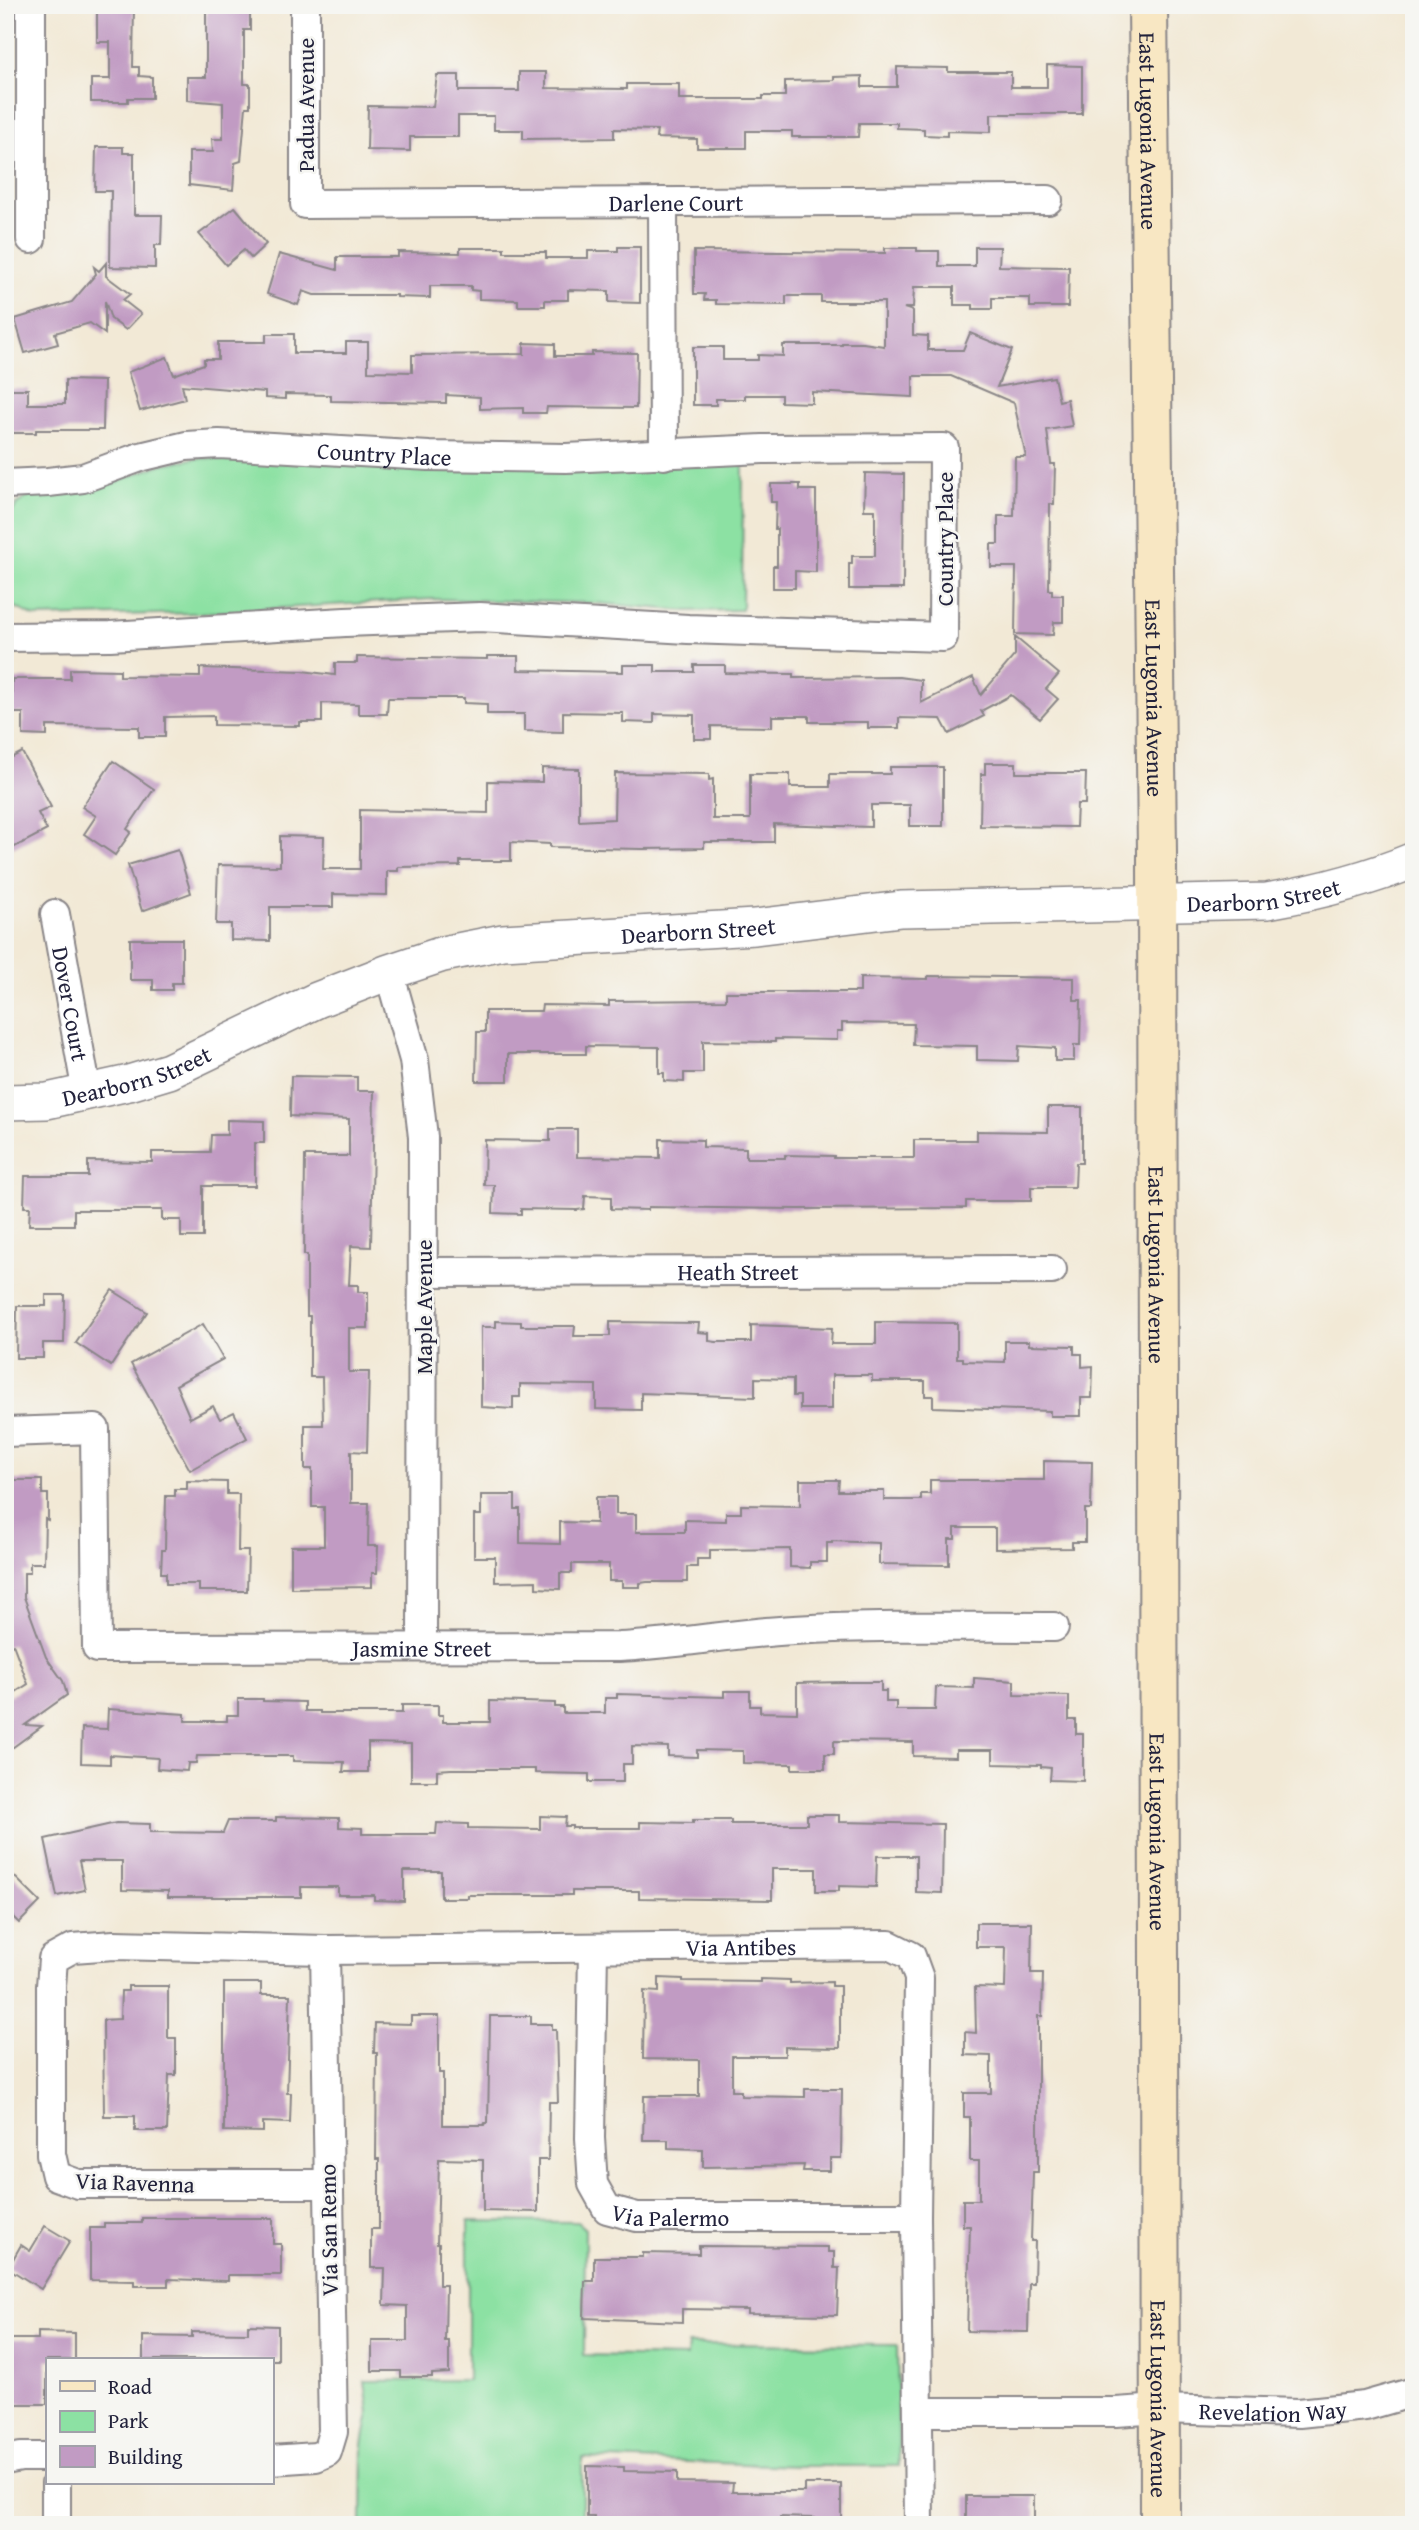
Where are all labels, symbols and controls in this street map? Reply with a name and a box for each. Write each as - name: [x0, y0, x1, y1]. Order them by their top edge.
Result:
- street label: East Lugonia Avenue: [1132, 32, 1167, 230]
- street label: Padua Avenue: [289, 38, 322, 172]
- street label: Darlene Court: [609, 185, 743, 219]
- street label: Country Place: [316, 433, 452, 473]
- street label: Country Place: [928, 472, 961, 606]
- street label: East Lugonia Avenue: [1138, 599, 1173, 797]
- street label: Dearborn Street: [1187, 869, 1344, 919]
- street label: Dearborn Street: [620, 908, 777, 951]
- street label: Dover Court: [45, 944, 97, 1064]
- street label: Dearborn Street: [59, 1037, 216, 1114]
- street label: East Lugonia Avenue: [1141, 1166, 1174, 1364]
- street label: Maple Avenue: [407, 1239, 440, 1375]
- street label: Heath Street: [677, 1254, 799, 1288]
- street label: Jasmine Street: [349, 1631, 492, 1664]
- street label: East Lugonia Avenue: [1142, 1733, 1175, 1931]
- street label: Via Antibes: [685, 1929, 796, 1963]
- street label: Via Ravenna: [75, 2163, 195, 2201]
- street label: Via San Remo: [310, 2164, 346, 2296]
- street label: Via Palermo: [608, 2194, 729, 2234]
- street label: East Lugonia Avenue: [1143, 2300, 1176, 2498]
- legend: [46, 2358, 273, 2484]
- text: Road: [108, 2371, 153, 2402]
- street label: Revelation Way: [1198, 2391, 1349, 2430]
- text: Park: [108, 2405, 149, 2436]
- text: Building: [108, 2441, 183, 2472]

